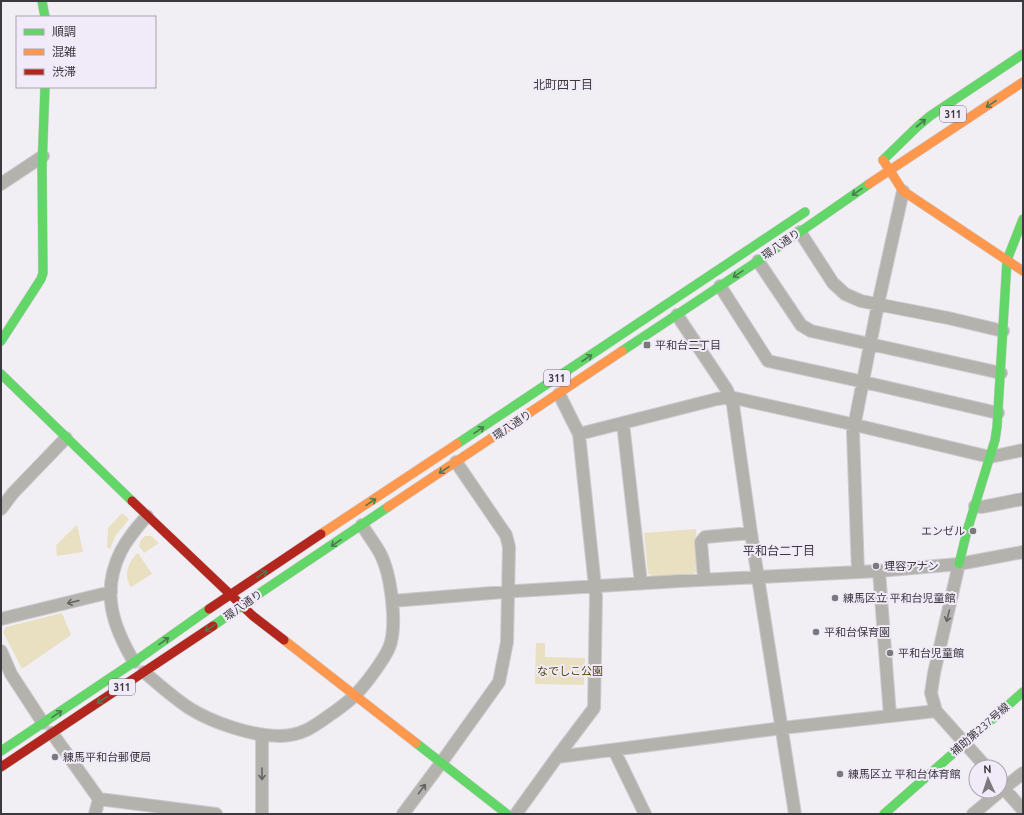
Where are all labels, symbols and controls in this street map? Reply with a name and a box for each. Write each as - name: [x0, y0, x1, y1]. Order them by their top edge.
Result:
- legend: [16, 16, 156, 88]
- text: 順調: [52, 25, 76, 38]
- text: 混雑: [52, 45, 76, 58]
- text: 渋滞: [52, 65, 76, 78]
- district label: 北町四丁目: [533, 78, 593, 91]
- one-way arrow: [985, 99, 996, 108]
- road number: 311: [940, 106, 966, 122]
- one-way arrow: [915, 119, 926, 128]
- one-way arrow: [851, 188, 862, 196]
- street label: 環八通り: [760, 226, 802, 262]
- one-way arrow: [733, 270, 744, 278]
- place label: 平和台二丁目: [655, 339, 721, 351]
- marker: 平和台二丁目: [642, 340, 652, 350]
- one-way arrow: [581, 354, 592, 362]
- road number: 311: [544, 370, 570, 386]
- street label: 環八通り: [490, 408, 534, 442]
- one-way arrow: [473, 426, 484, 434]
- one-way arrow: [438, 466, 449, 475]
- one-way arrow: [365, 498, 376, 506]
- place label: エンゼル: [921, 525, 965, 537]
- marker: エンゼル: [968, 526, 978, 536]
- one-way arrow: [330, 539, 341, 547]
- district label: 平和台二丁目: [743, 544, 815, 557]
- place label: 理容アナン: [884, 560, 939, 572]
- marker: 理容アナン: [871, 561, 881, 571]
- one-way arrow: [257, 570, 268, 578]
- street label: 環八通り: [222, 587, 264, 623]
- place label: 練馬区立 平和台児童館: [843, 592, 956, 604]
- marker: 練馬区立 平和台児童館: [830, 593, 840, 603]
- one-way arrow: [66, 598, 79, 606]
- one-way arrow: [943, 609, 951, 622]
- one-way arrow: [205, 624, 216, 632]
- place label: 平和台保育園: [824, 626, 890, 638]
- marker: 平和台保育園: [811, 627, 821, 637]
- one-way arrow: [158, 637, 169, 645]
- place label: 平和台児童館: [898, 647, 964, 659]
- marker: 平和台児童館: [885, 648, 895, 658]
- park label: なでしこ公園: [537, 665, 603, 677]
- road number: 311: [109, 679, 135, 695]
- one-way arrow: [96, 696, 107, 704]
- street label: 補助第237号線: [948, 700, 1012, 758]
- one-way arrow: [51, 710, 62, 718]
- place label: 練馬平和台郵便局: [63, 751, 151, 763]
- marker: 練馬平和台郵便局: [50, 752, 60, 762]
- north arrow: [968, 759, 1008, 799]
- text: N: [983, 763, 992, 775]
- one-way arrow: [258, 767, 266, 780]
- place label: 練馬区立 平和台体育館: [848, 768, 961, 780]
- marker: 練馬区立 平和台体育館: [835, 769, 845, 779]
- one-way arrow: [418, 783, 426, 794]

